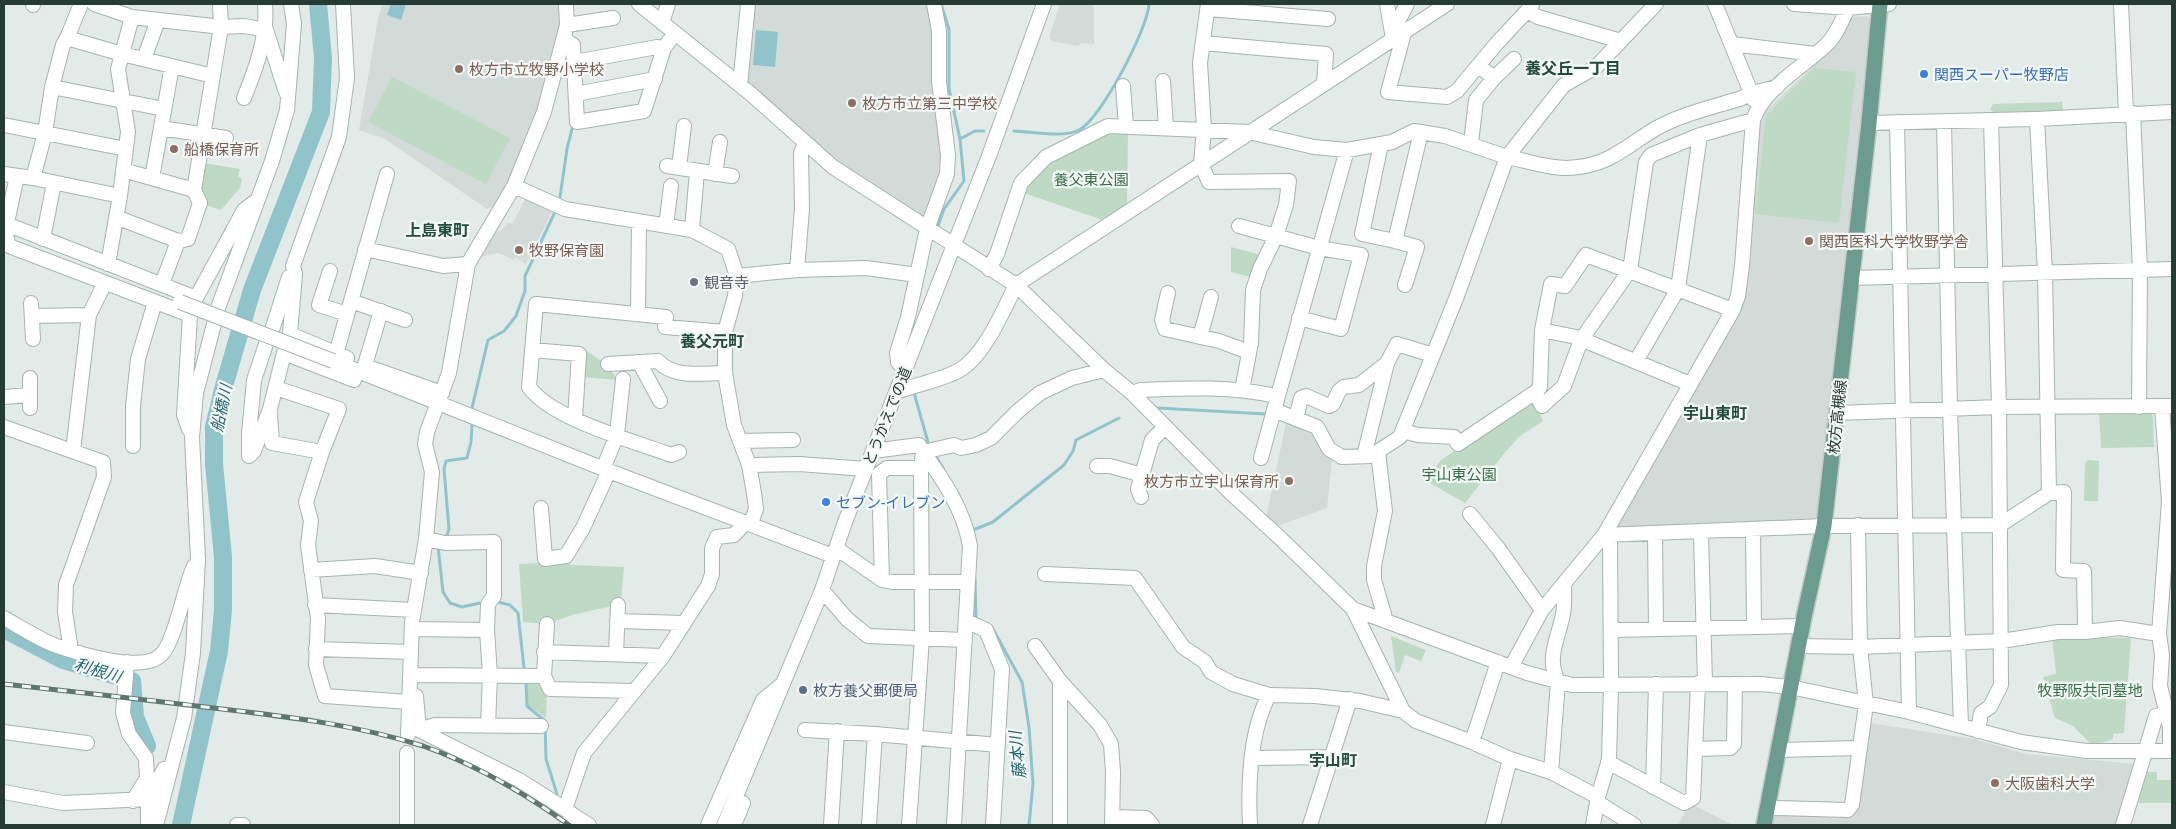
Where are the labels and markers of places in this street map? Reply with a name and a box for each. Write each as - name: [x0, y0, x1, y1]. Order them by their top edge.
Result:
- place label: 枚方市立牧野小学校: [469, 61, 604, 78]
- marker: 枚方市立牧野小学校: [453, 63, 465, 75]
- place label: 関西スーパー牧野店: [1934, 66, 2069, 83]
- marker: 関西スーパー牧野店: [1918, 68, 1930, 80]
- place label: 枚方市立第三中学校: [862, 95, 997, 112]
- marker: 枚方市立第三中学校: [846, 97, 858, 109]
- place label: 船橋保育所: [184, 141, 259, 158]
- marker: 船橋保育所: [168, 143, 180, 155]
- place label: 関西医科大学牧野学舎: [1819, 233, 1969, 250]
- marker: 関西医科大学牧野学舎: [1803, 235, 1815, 247]
- place label: 牧野保育園: [529, 242, 604, 259]
- marker: 牧野保育園: [513, 244, 525, 256]
- place label: 観音寺: [704, 274, 749, 291]
- marker: 観音寺: [688, 276, 700, 288]
- place label: 枚方市立宇山保育所: [1144, 473, 1279, 490]
- marker: 枚方市立宇山保育所: [1283, 475, 1295, 487]
- place label: セブン-イレブン: [836, 494, 945, 511]
- marker: セブン-イレブン: [820, 496, 832, 508]
- place label: 枚方養父郵便局: [813, 682, 918, 699]
- marker: 枚方養父郵便局: [797, 684, 809, 696]
- place label: 大阪歯科大学: [2005, 775, 2095, 792]
- marker: 大阪歯科大学: [1989, 777, 2001, 789]

